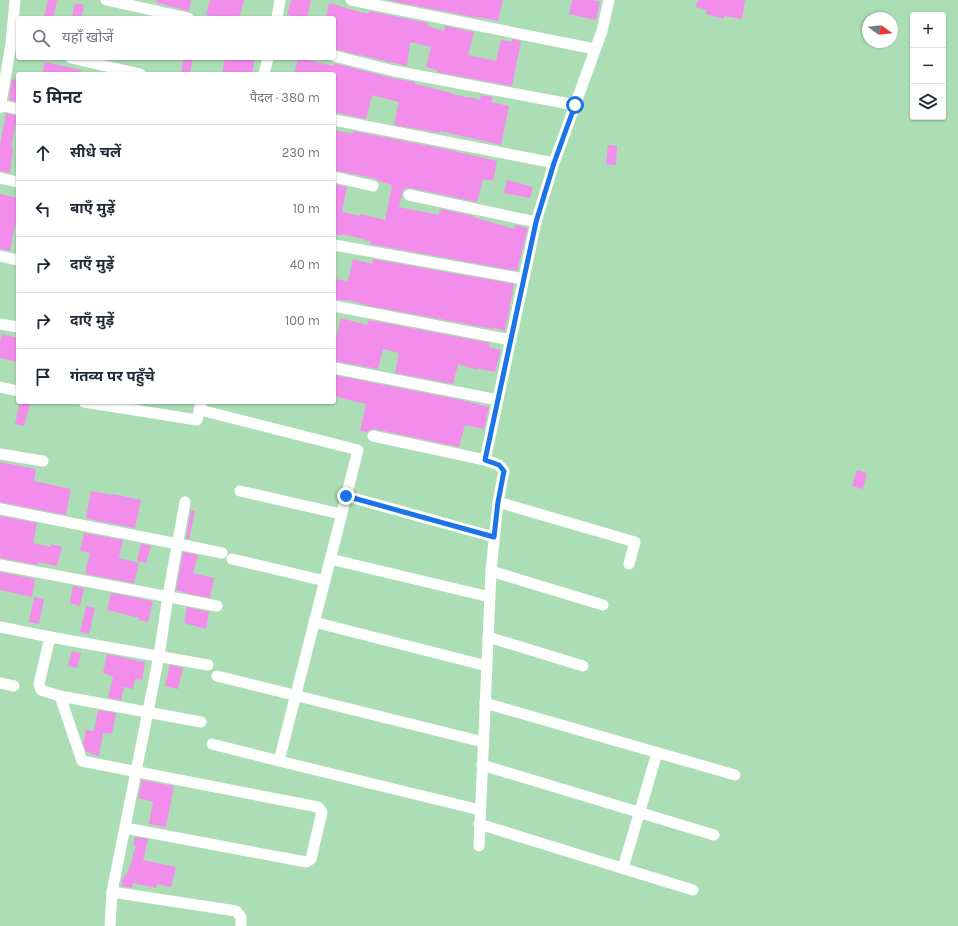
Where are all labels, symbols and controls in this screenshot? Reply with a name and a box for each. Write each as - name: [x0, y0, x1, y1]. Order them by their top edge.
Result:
- north arrow: [862, 12, 898, 48]
- map controls: [910, 12, 946, 120]
- button: +: [910, 12, 946, 48]
- search box: [16, 16, 336, 60]
- icon: search: [30, 27, 52, 49]
- text: यहाँ खोजें: [62, 28, 113, 46]
- button: −: [910, 48, 946, 84]
- button: layers: [910, 84, 946, 120]
- text: 5 मिनट: [32, 87, 82, 107]
- text: पैदल · 380 m: [250, 90, 320, 105]
- route start: [566, 96, 584, 114]
- icon: ahead: [32, 142, 54, 164]
- text: सीधे चलें: [70, 143, 121, 161]
- text: 230 m: [282, 145, 320, 160]
- icon: left: [32, 198, 54, 220]
- text: बाएँ मुड़ें: [70, 199, 115, 217]
- text: 10 m: [293, 201, 320, 216]
- icon: right: [32, 254, 54, 276]
- text: दाएँ मुड़ें: [70, 255, 114, 273]
- text: 40 m: [290, 257, 320, 272]
- icon: right: [32, 310, 54, 332]
- text: दाएँ मुड़ें: [70, 311, 114, 329]
- text: 100 m: [285, 313, 320, 328]
- icon: arrive: [32, 366, 54, 388]
- text: गंतव्य पर पहुँचे: [70, 367, 155, 385]
- route end: [337, 487, 355, 505]

